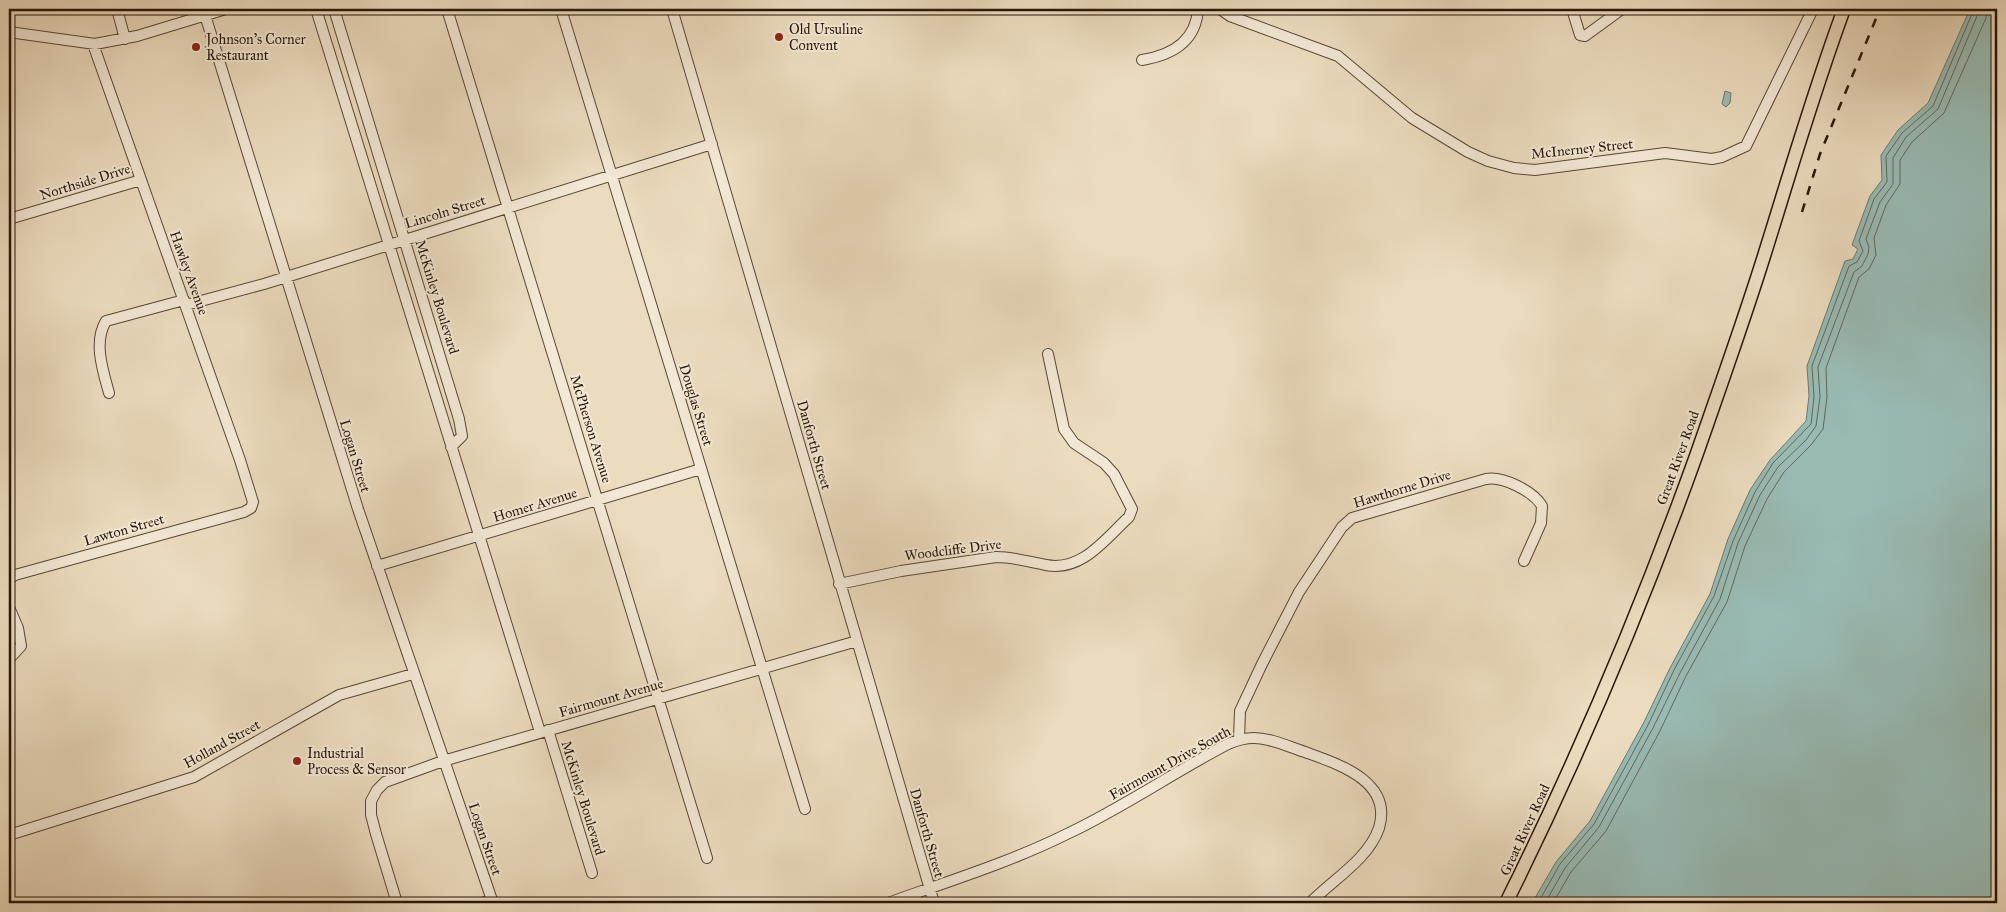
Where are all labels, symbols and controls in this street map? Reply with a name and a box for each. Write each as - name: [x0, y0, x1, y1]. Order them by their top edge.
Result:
- place label: Old Ursuline Convent: [789, 21, 863, 54]
- place label: Johnson's Corner Restaurant: [204, 31, 306, 64]
- marker: Old Ursuline Convent: [773, 31, 785, 43]
- marker: Johnson's Corner Restaurant: [190, 41, 202, 53]
- street label: McInerney Street: [1530, 135, 1634, 163]
- street label: Northside Drive: [38, 160, 133, 204]
- street label: Lincoln Street: [402, 192, 488, 232]
- street label: Hawley Avenue: [166, 229, 212, 317]
- street label: McKinley Boulevard: [412, 238, 462, 356]
- street label: Douglas Street: [675, 362, 717, 448]
- street label: McPherson Avenue: [567, 373, 616, 485]
- street label: Danforth Street: [793, 398, 835, 492]
- street label: Great River Road: [1653, 409, 1703, 507]
- street label: Logan Street: [336, 417, 374, 495]
- street label: Hawthorne Drive: [1351, 466, 1453, 512]
- street label: Homer Avenue: [491, 484, 579, 526]
- street label: Lawton Street: [82, 510, 166, 550]
- street label: Woodcliffe Drive: [904, 536, 1002, 564]
- street label: Fairmount Avenue: [557, 675, 665, 721]
- street label: Holland Street: [181, 716, 263, 772]
- street label: Fairmount Drive South: [1106, 722, 1234, 804]
- street label: McKinley Boulevard: [558, 739, 608, 857]
- place label: Industrial Process & Sensor: [307, 745, 407, 778]
- marker: Industrial Process & Sensor: [291, 755, 303, 767]
- street label: Great River Road: [1496, 781, 1554, 879]
- street label: Danforth Street: [906, 786, 948, 880]
- street label: Logan Street: [465, 801, 505, 877]

